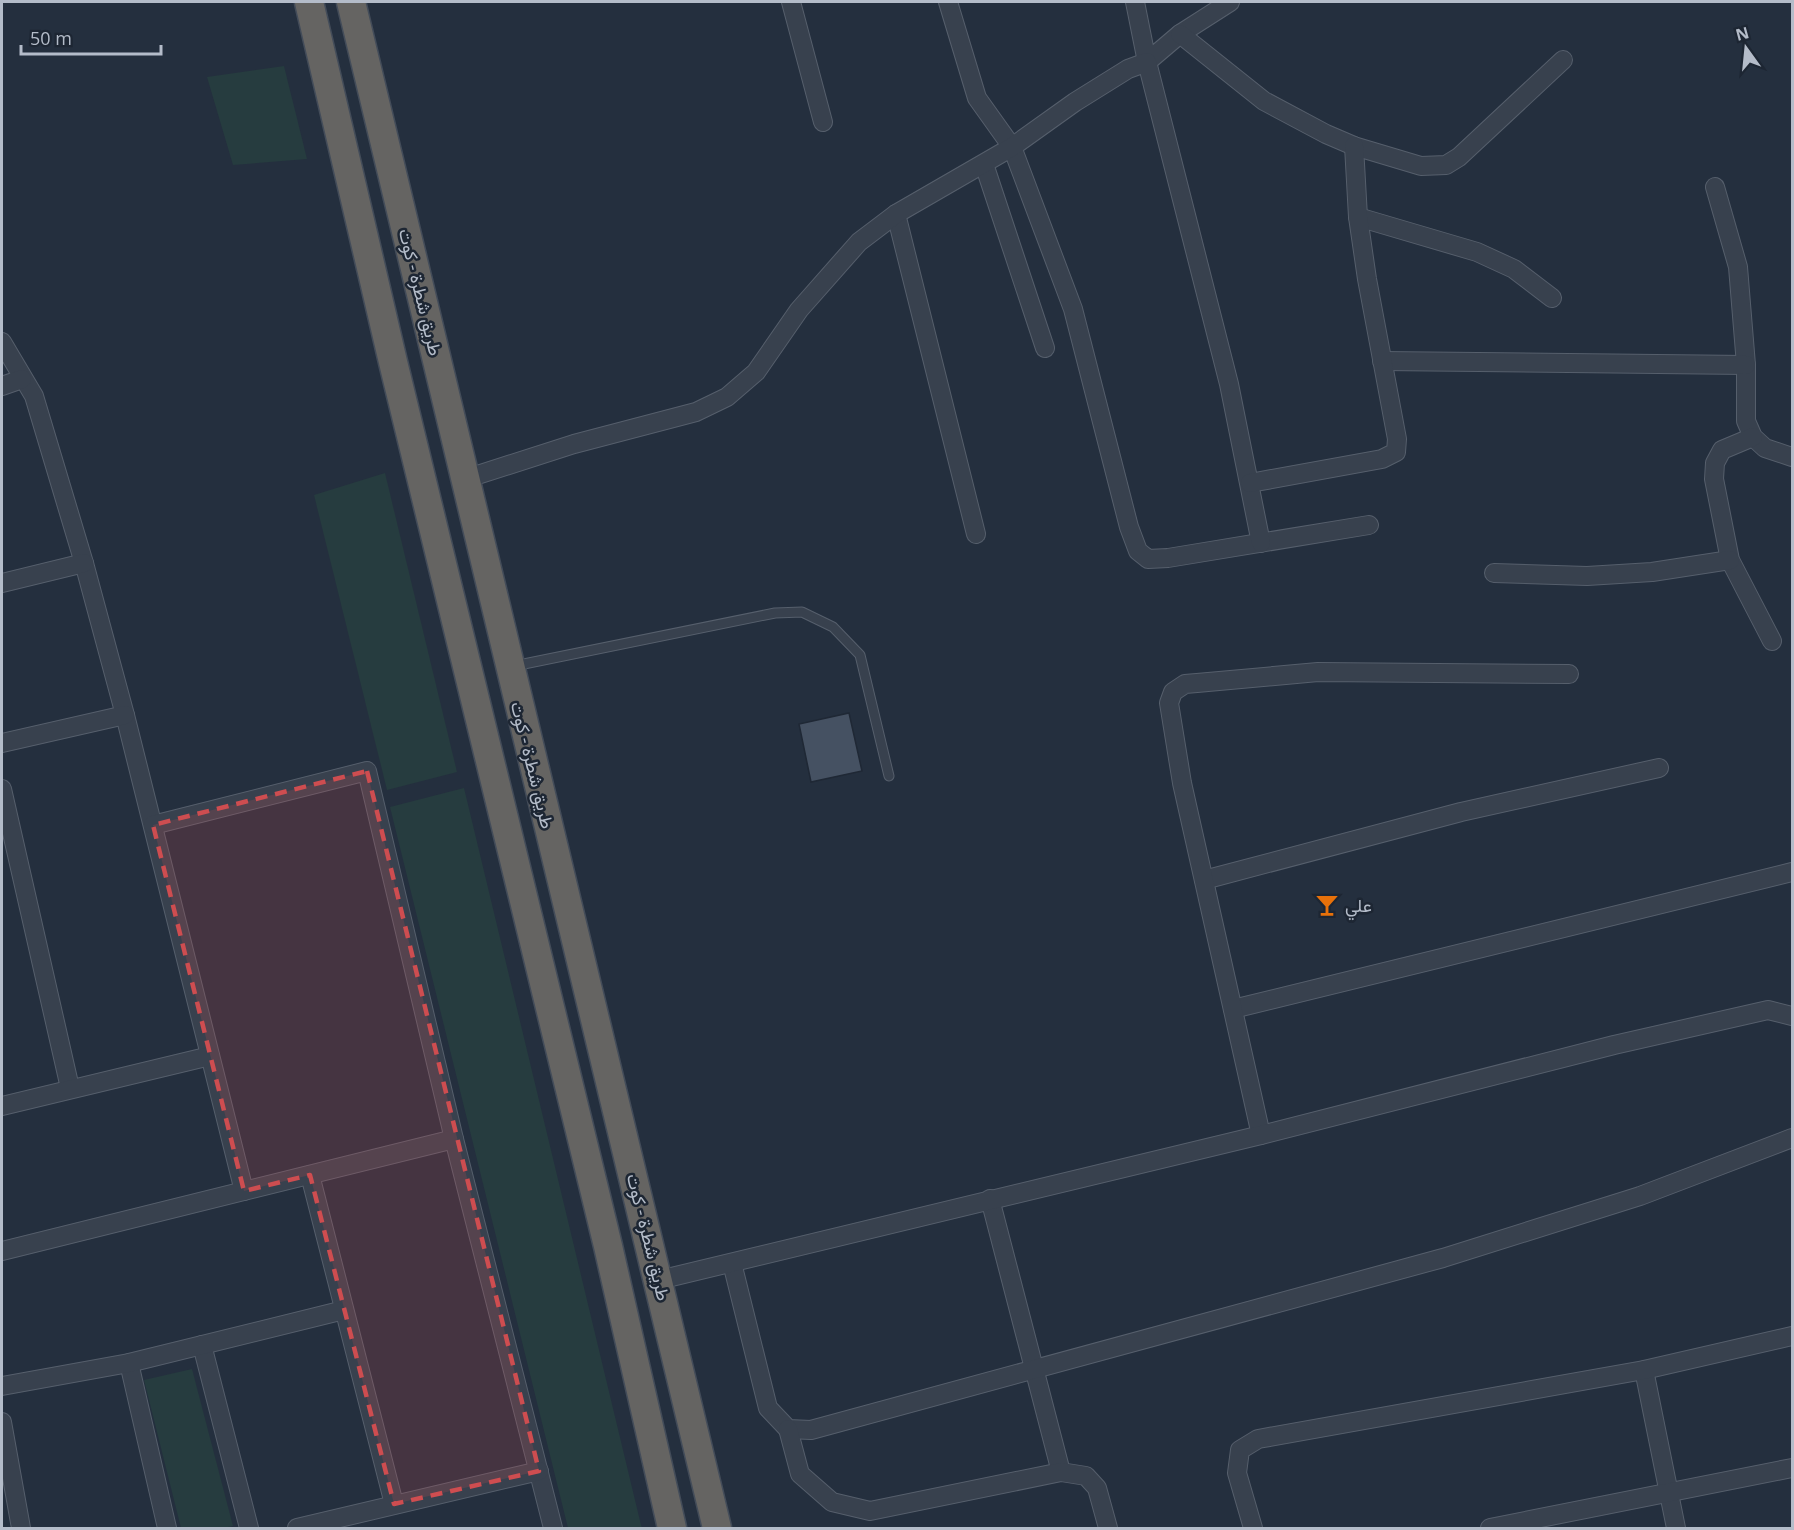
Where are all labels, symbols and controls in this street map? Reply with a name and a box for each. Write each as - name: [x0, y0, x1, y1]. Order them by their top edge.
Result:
- scale bar: [21, 18, 160, 56]
- north arrow: [1716, 18, 1776, 78]
- text: N: [1733, 21, 1751, 46]
- text: 50 m: [30, 26, 72, 50]
- street label: طريق شطرة - كوت: [394, 226, 448, 358]
- street label: طريق شطرة - كوت: [506, 699, 560, 831]
- bar icon: علي: [1314, 892, 1340, 918]
- place label: علي: [1345, 893, 1372, 921]
- street label: طريق شطرة - كوت: [622, 1171, 676, 1303]

